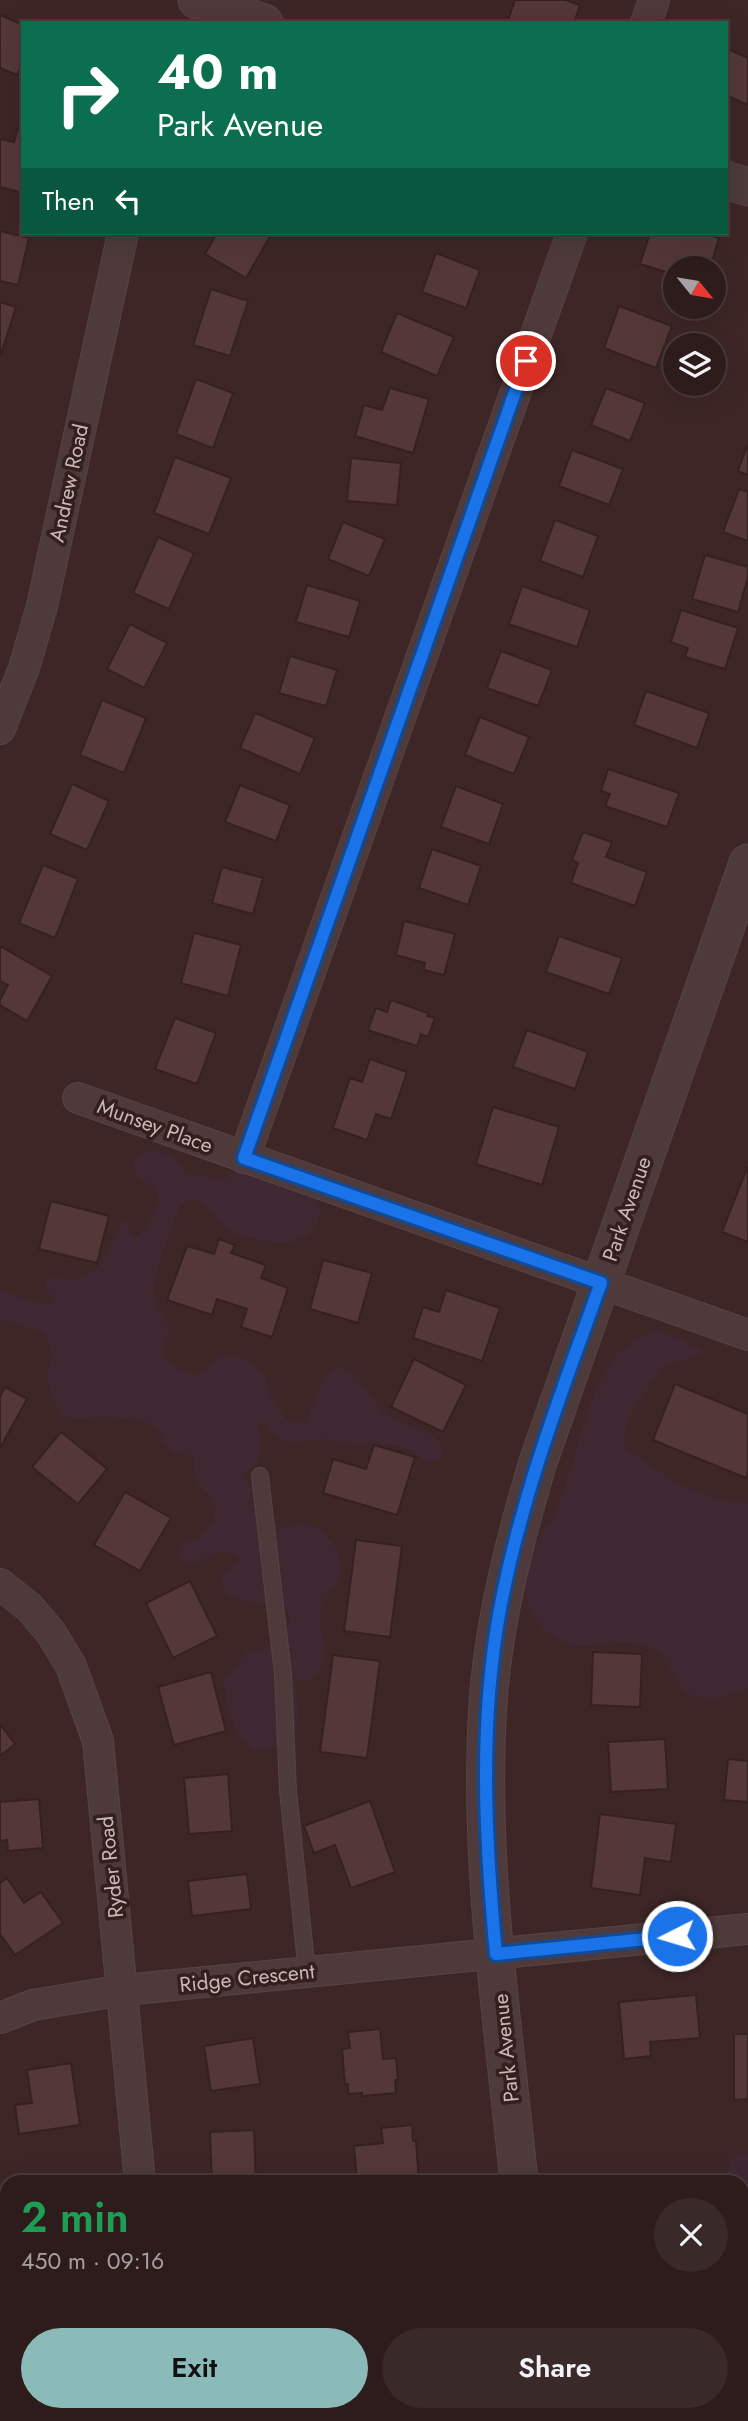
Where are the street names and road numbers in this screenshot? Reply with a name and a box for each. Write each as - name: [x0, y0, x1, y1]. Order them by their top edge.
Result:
- street label: Andrew Road: [42, 421, 96, 545]
- street label: Munsey Place: [93, 1091, 217, 1161]
- street label: Park Avenue: [595, 1152, 659, 1265]
- street label: Ryder Road: [91, 1814, 131, 1920]
- street label: Ridge Crescent: [178, 1956, 316, 2000]
- street label: Park Avenue: [485, 1992, 527, 2104]

